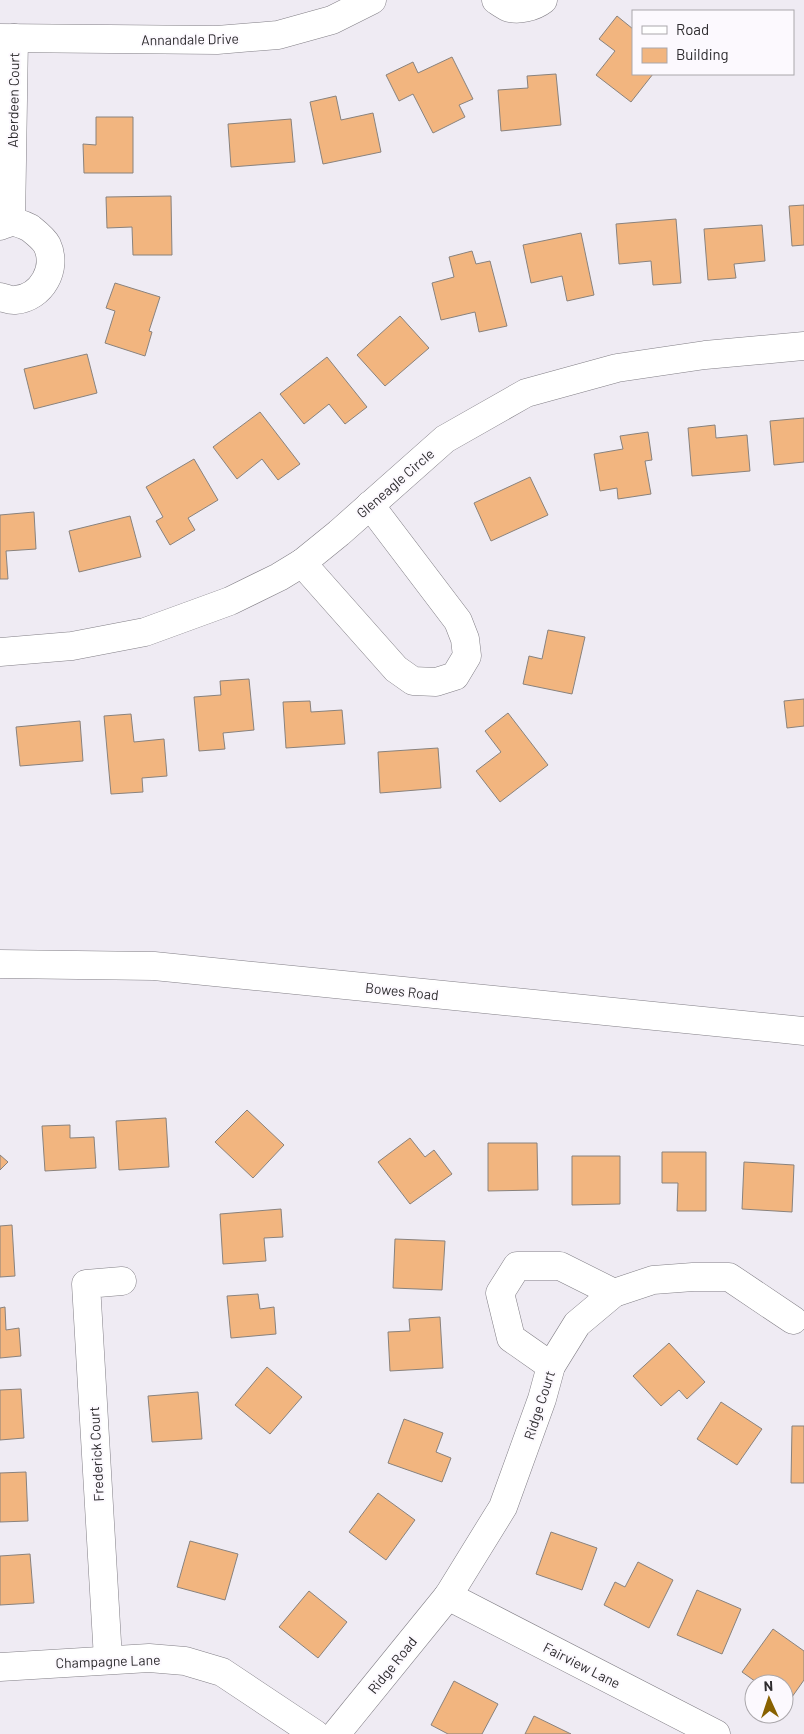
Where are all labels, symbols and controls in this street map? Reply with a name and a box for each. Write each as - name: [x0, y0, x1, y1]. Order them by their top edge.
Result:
- legend: [632, 10, 794, 75]
- text: Road: [676, 20, 709, 38]
- street label: Annandale Drive: [141, 30, 239, 48]
- text: Building: [676, 45, 729, 63]
- street label: Aberdeen Court: [4, 52, 22, 148]
- street label: Gleneagle Circle: [353, 445, 437, 521]
- street label: Bowes Road: [364, 979, 440, 1003]
- street label: Ridge Court: [520, 1368, 558, 1442]
- street label: Frederick Court: [85, 1406, 107, 1502]
- street label: Ridge Road: [364, 1633, 420, 1697]
- street label: Fairview Lane: [541, 1638, 623, 1692]
- street label: Champagne Lane: [55, 1651, 161, 1671]
- north arrow: [744, 1674, 794, 1724]
- text: N: [763, 1677, 773, 1694]

